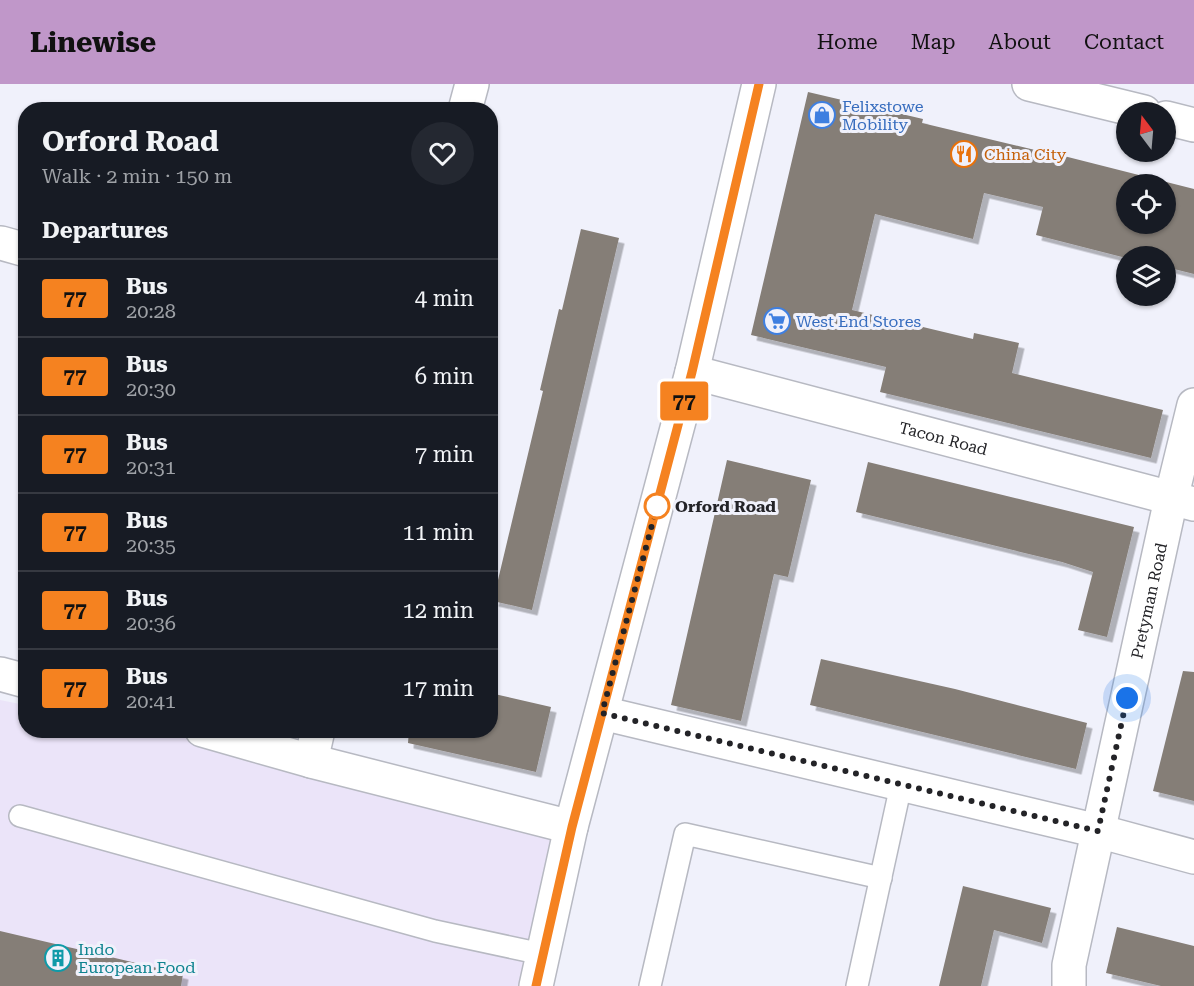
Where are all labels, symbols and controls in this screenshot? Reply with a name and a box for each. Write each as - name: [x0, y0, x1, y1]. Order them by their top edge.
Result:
- text: Linewise: [30, 26, 156, 59]
- text: Home: [817, 30, 878, 54]
- text: Map: [911, 30, 956, 54]
- text: About: [989, 30, 1051, 54]
- text: Contact: [1084, 30, 1164, 54]
- place label: Felixstowe Mobility: [842, 97, 924, 134]
- shop icon: Felixstowe Mobility: [807, 100, 837, 130]
- north arrow: [1116, 102, 1176, 162]
- map controls: [1116, 102, 1176, 306]
- button: heart: [411, 122, 474, 185]
- text: Orford Road: [42, 125, 219, 158]
- restaurant icon: China City: [949, 139, 979, 169]
- place label: China City: [984, 145, 1067, 164]
- text: Walk · 2 min · 150 m: [42, 164, 232, 188]
- button: locate: [1116, 174, 1176, 234]
- text: Departures: [42, 218, 168, 243]
- button: layers: [1116, 246, 1176, 306]
- text: Bus: [126, 274, 168, 299]
- text: 77: [63, 286, 87, 310]
- text: 4 min: [415, 286, 474, 311]
- text: 20:28: [126, 299, 176, 323]
- supermarket icon: West End Stores: [762, 306, 792, 336]
- place label: West End Stores: [796, 312, 922, 331]
- text: Bus: [126, 352, 168, 377]
- text: 77: [63, 364, 87, 388]
- text: 6 min: [415, 364, 474, 389]
- text: 20:30: [126, 377, 176, 401]
- line badge: 77: [657, 382, 711, 420]
- text: 77: [672, 389, 696, 413]
- street label: Tacon Road: [897, 417, 990, 459]
- text: Bus: [126, 430, 168, 455]
- text: 77: [63, 442, 87, 466]
- text: 7 min: [415, 442, 474, 467]
- text: 20:31: [126, 455, 176, 479]
- marker: Orford Road: [644, 493, 670, 519]
- place label: Orford Road: [675, 497, 776, 516]
- text: Bus: [126, 508, 168, 533]
- text: 77: [63, 520, 87, 544]
- text: 11 min: [403, 520, 474, 545]
- text: 20:35: [126, 533, 176, 557]
- street label: Pretyman Road: [1127, 541, 1171, 660]
- text: Bus: [126, 586, 168, 611]
- text: 77: [63, 598, 87, 622]
- text: 12 min: [403, 598, 474, 623]
- text: 20:36: [126, 611, 176, 635]
- text: Bus: [126, 664, 168, 689]
- text: 77: [63, 676, 87, 700]
- text: 17 min: [403, 676, 474, 701]
- your location: [1112, 683, 1142, 713]
- text: 20:41: [126, 689, 176, 713]
- place label: Indo European Food: [78, 940, 195, 977]
- building icon: Indo European Food: [43, 943, 73, 973]

